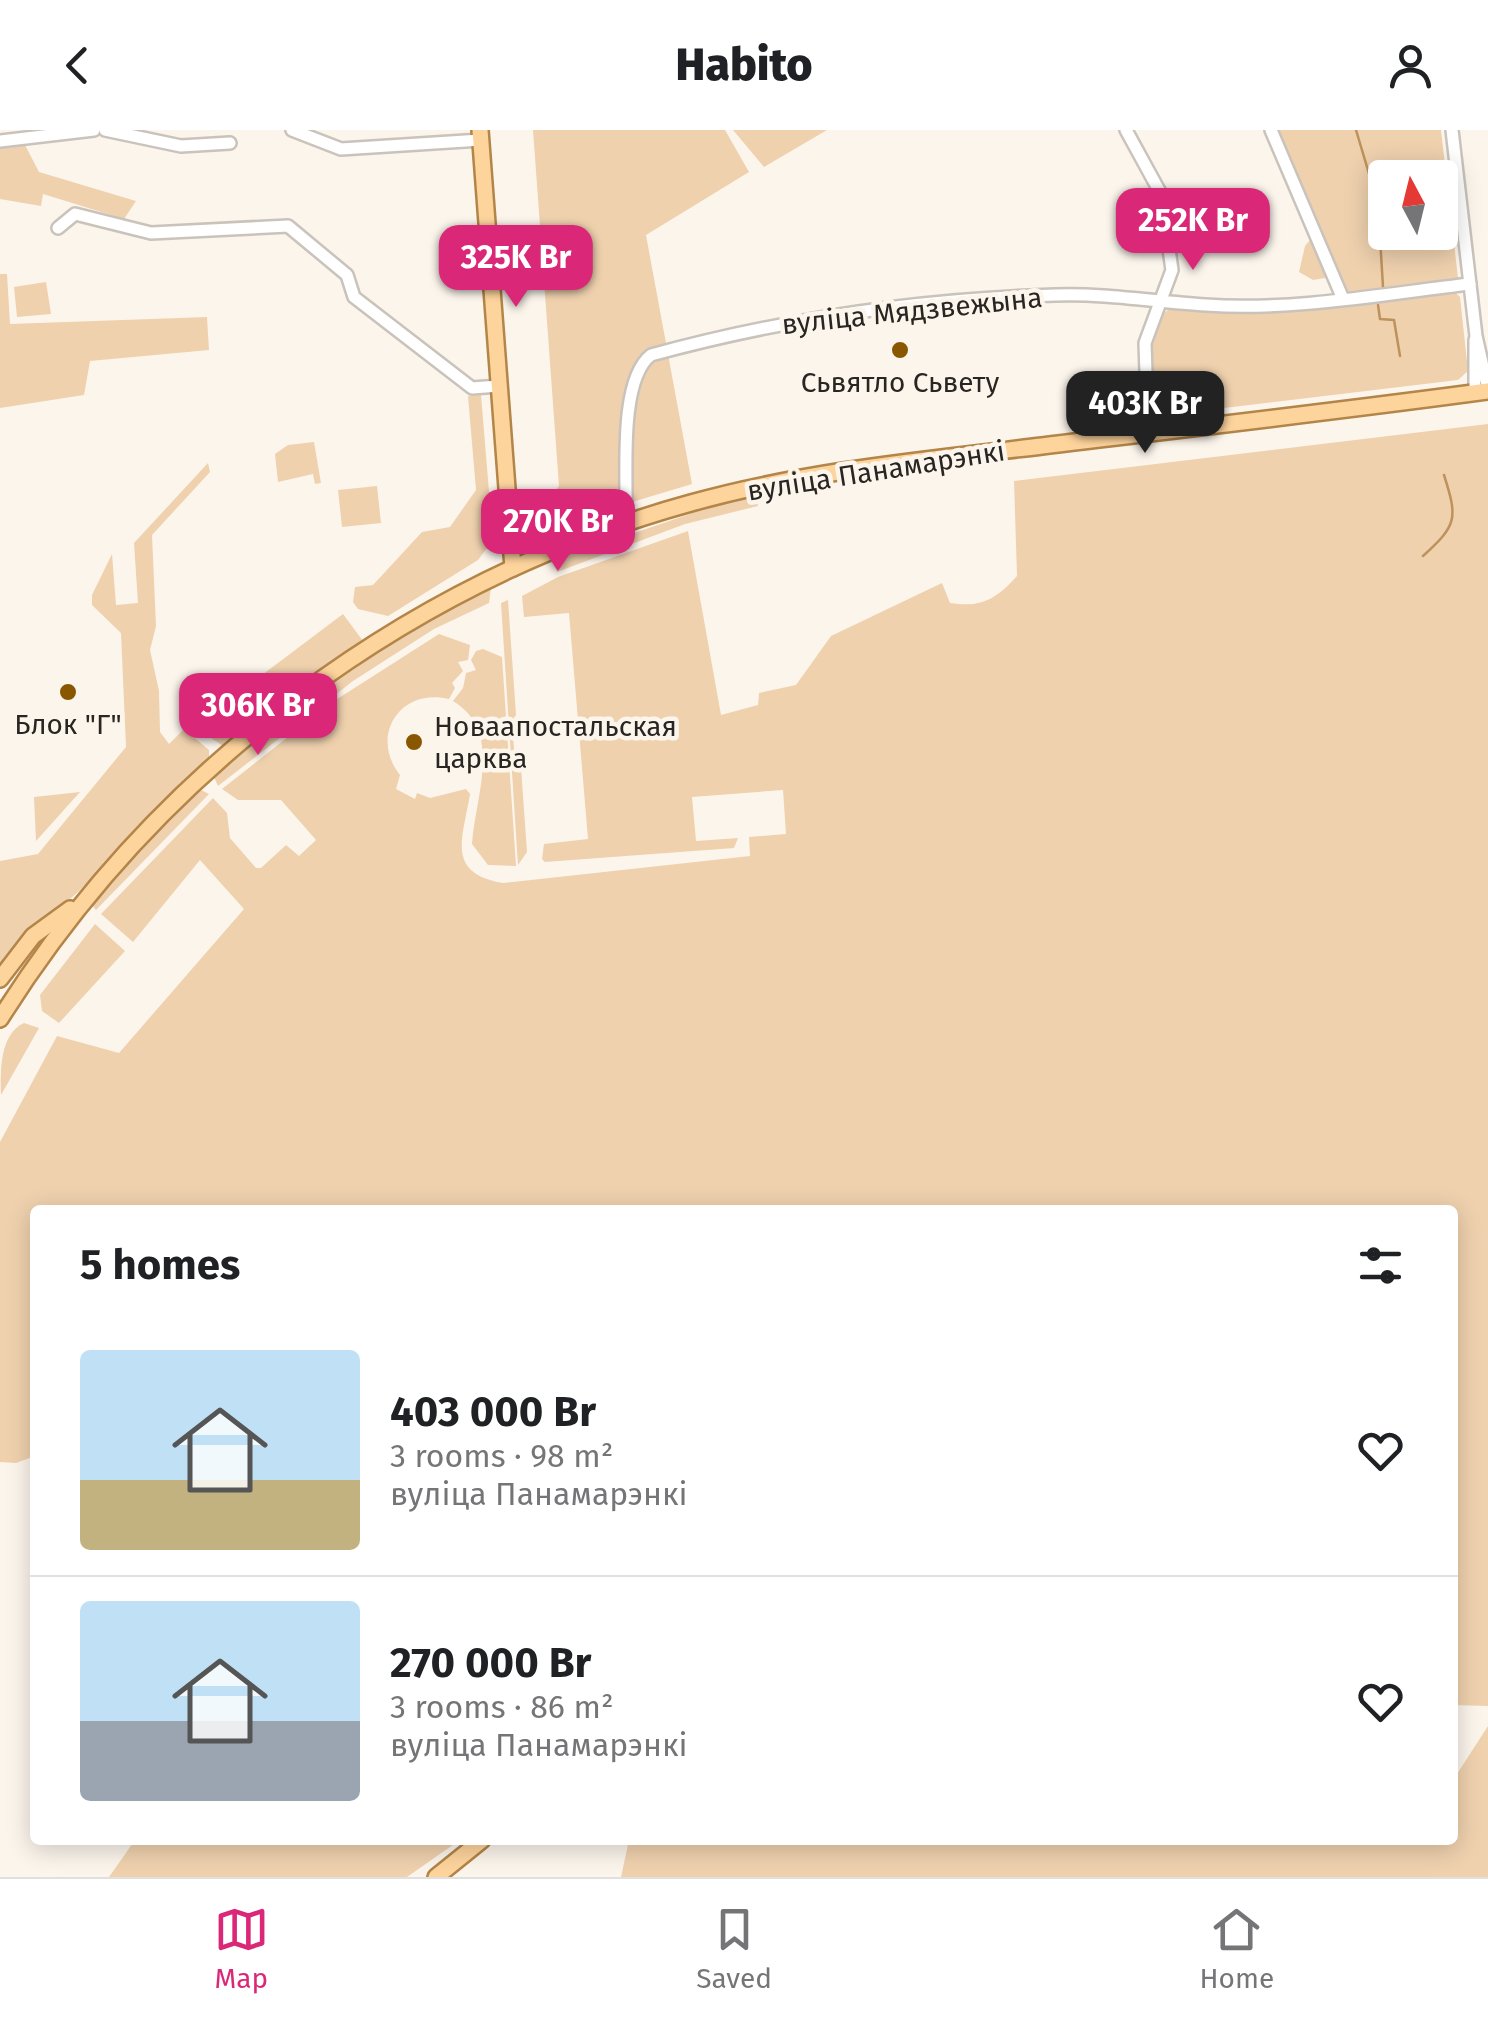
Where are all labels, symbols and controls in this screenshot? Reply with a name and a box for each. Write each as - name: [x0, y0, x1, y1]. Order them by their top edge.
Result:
- icon: back: [50, 38, 105, 93]
- text: Habito: [675, 38, 813, 92]
- icon: person: [1383, 38, 1438, 93]
- north arrow: [1368, 160, 1458, 250]
- map controls: [1368, 160, 1458, 250]
- pin: 252K Br: [1101, 188, 1285, 273]
- text: 252K Br: [1138, 201, 1248, 239]
- pin: 325K Br: [424, 225, 608, 310]
- text: 325K Br: [461, 238, 571, 276]
- street label: вуліца Мядзвежына: [780, 281, 1044, 341]
- marker: Сьвятло Сьвету: [889, 339, 911, 361]
- place label: Сьвятло Сьвету: [801, 366, 999, 399]
- pin: 403K Br: [1053, 371, 1237, 456]
- text: 403K Br: [1088, 384, 1202, 422]
- street label: вуліца Панамарэнкі: [745, 434, 1007, 508]
- pin: 270K Br: [466, 489, 650, 574]
- text: 270K Br: [503, 502, 613, 540]
- pin: 306K Br: [166, 673, 350, 758]
- marker: Блок "Г": [57, 681, 79, 703]
- text: 306K Br: [201, 686, 315, 724]
- place label: Блок "Г": [14, 708, 122, 741]
- place label: Новаапостальская царква: [434, 710, 677, 775]
- marker: Новаапостальская царква: [403, 731, 425, 753]
- icon: filters: [1353, 1238, 1408, 1293]
- text: 5 homes: [80, 1240, 240, 1290]
- text: 403 000 Br: [390, 1387, 596, 1437]
- icon: home: [160, 1390, 280, 1510]
- icon: heart: [1353, 1423, 1408, 1478]
- text: 3 rooms · 98 m²: [390, 1437, 613, 1475]
- text: вуліца Панамарэнкі: [390, 1475, 688, 1513]
- text: 270 000 Br: [390, 1638, 591, 1688]
- icon: home: [160, 1641, 280, 1761]
- icon: heart: [1353, 1674, 1408, 1729]
- text: 3 rooms · 86 m²: [390, 1688, 613, 1726]
- text: вуліца Панамарэнкі: [390, 1726, 688, 1764]
- tab: Map: [214, 1902, 269, 1995]
- tab: Saved: [696, 1902, 772, 1995]
- tab: Home: [1200, 1902, 1274, 1995]

